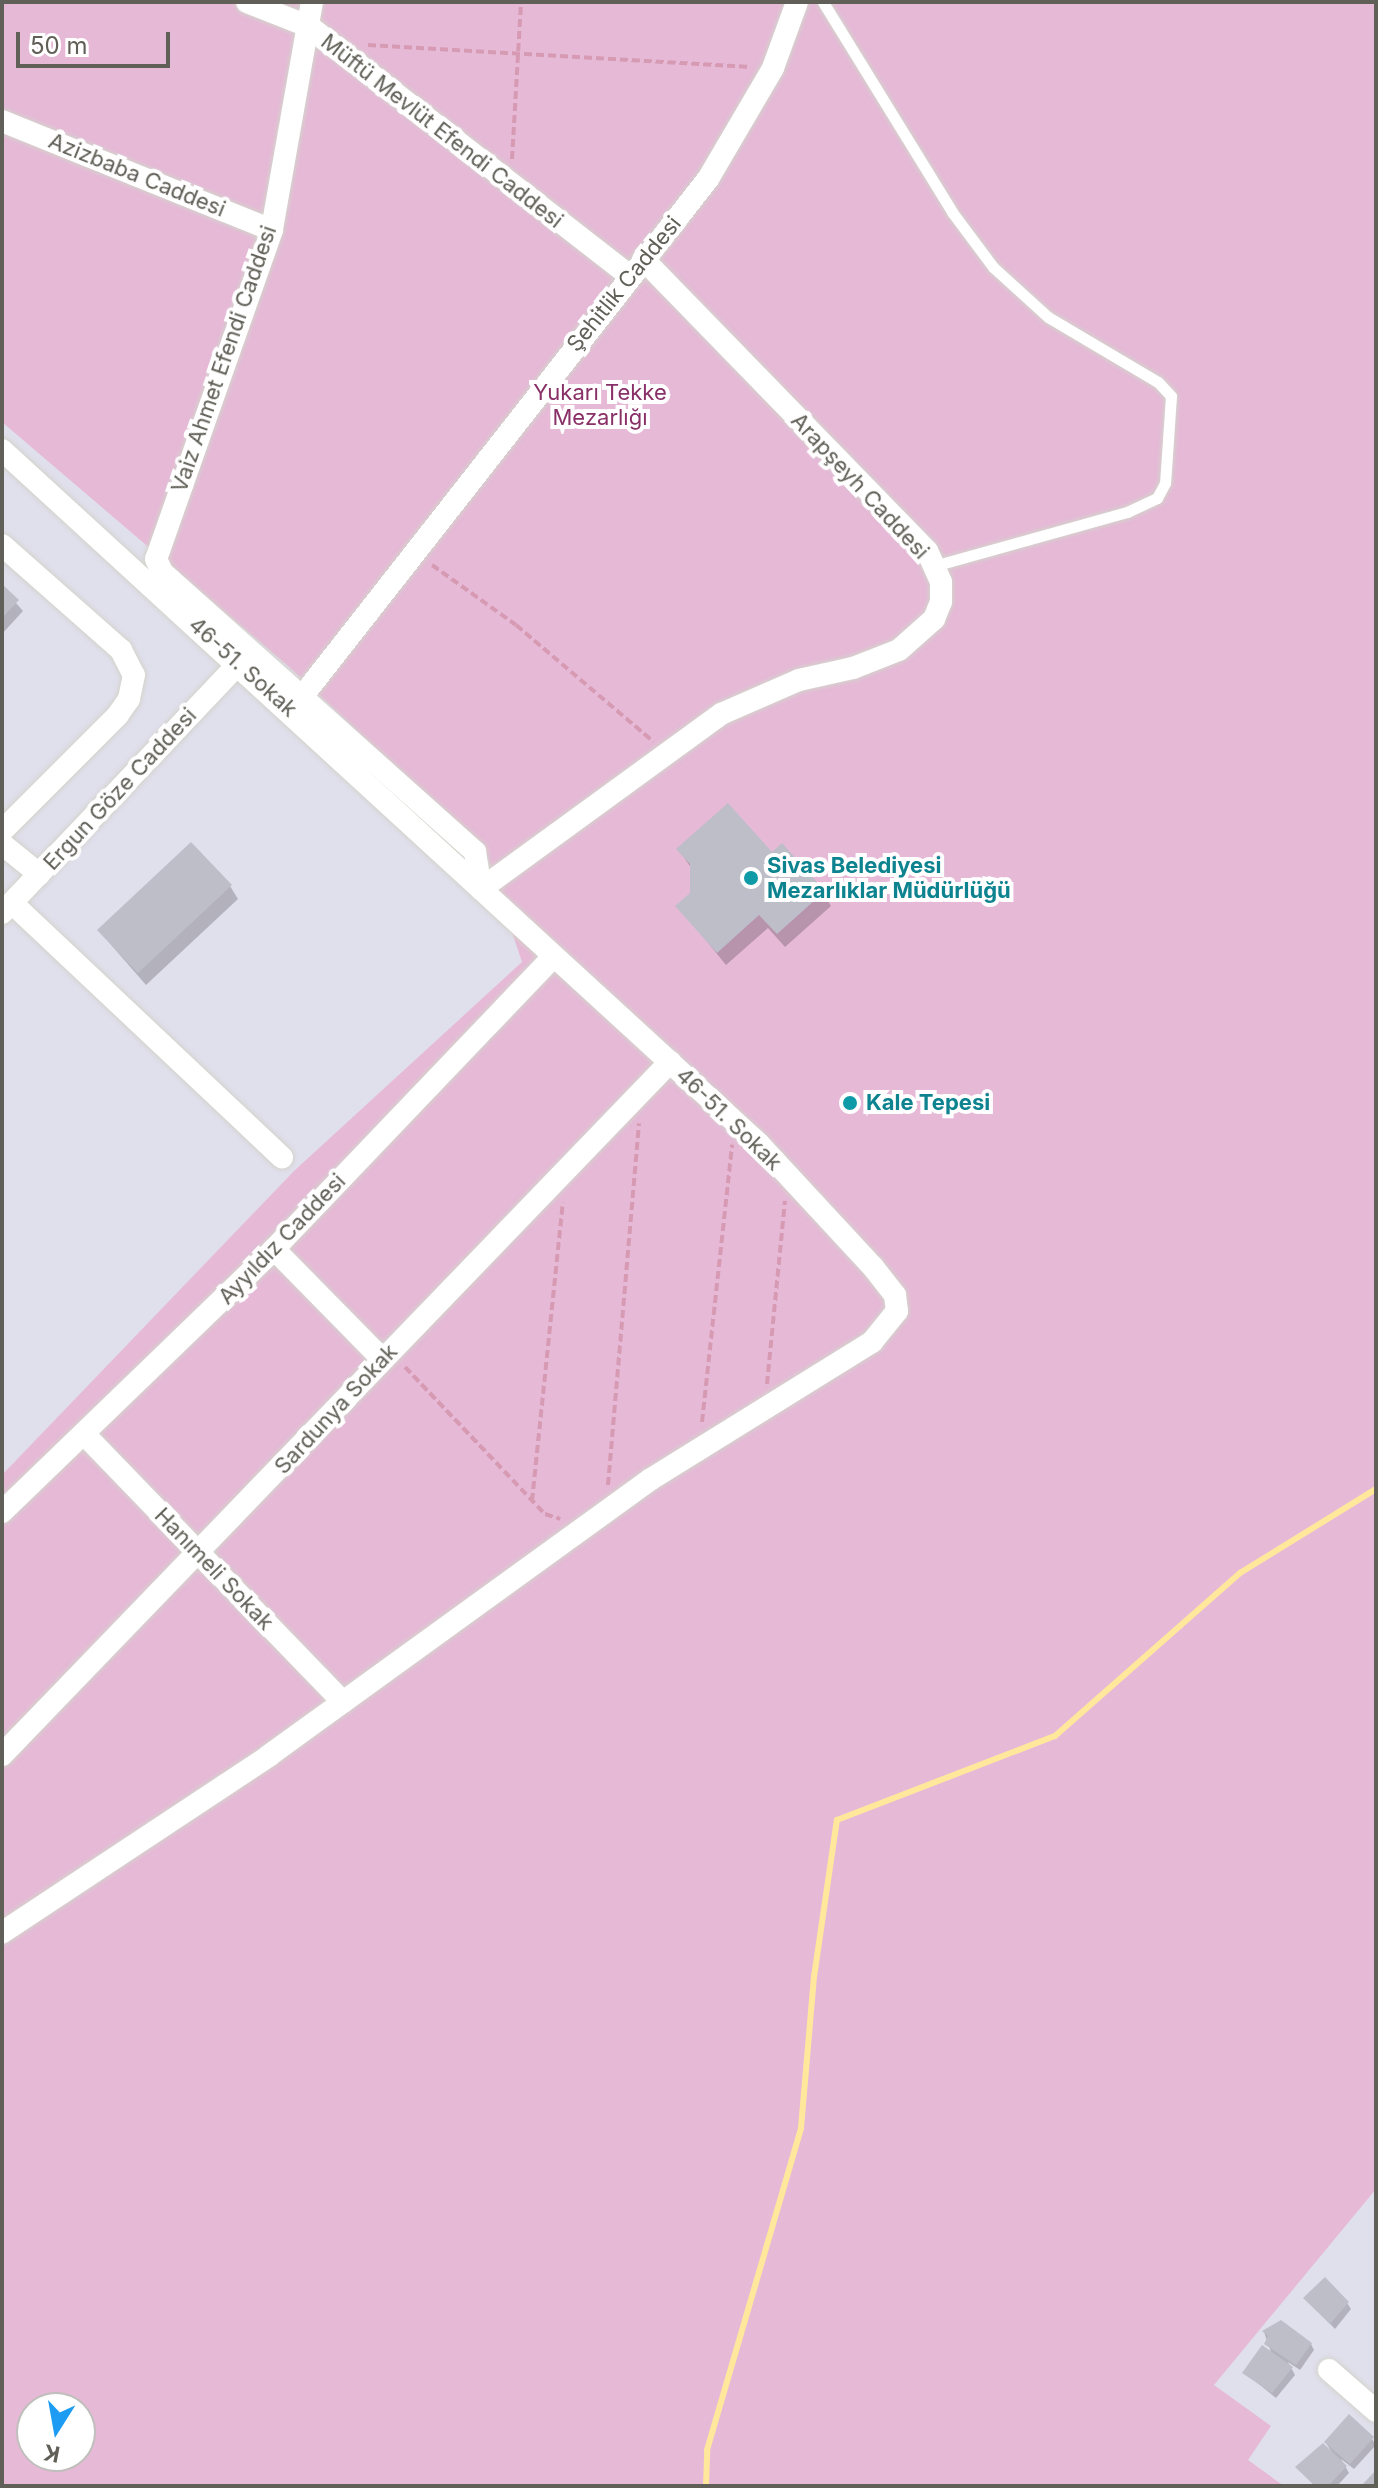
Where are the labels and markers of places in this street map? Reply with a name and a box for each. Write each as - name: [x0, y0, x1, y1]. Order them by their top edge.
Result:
- place label: Sivas Belediyesi Mezarlıklar Müdürlüğü: [767, 852, 1011, 904]
- marker: Sivas Belediyesi Mezarlıklar Müdürlüğü: [742, 869, 760, 887]
- place label: Kale Tepesi: [866, 1090, 990, 1116]
- marker: Kale Tepesi: [841, 1094, 859, 1112]

